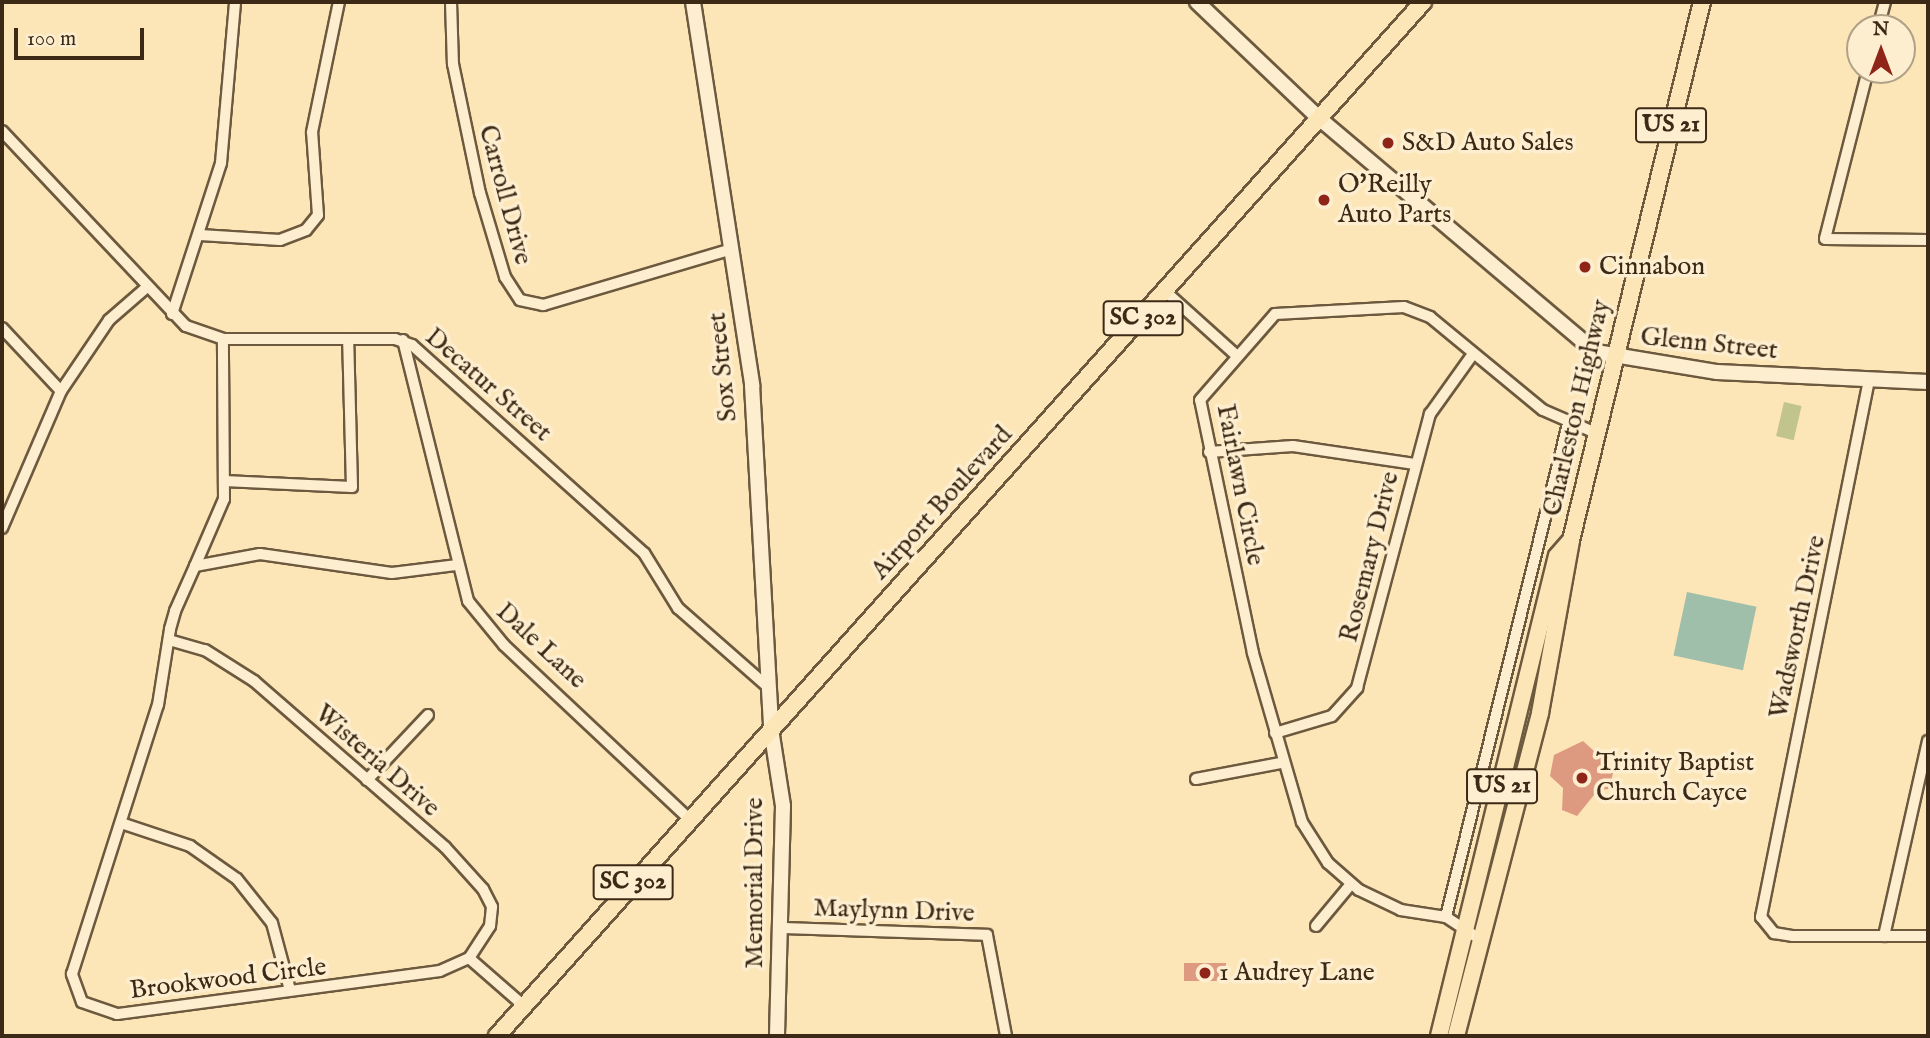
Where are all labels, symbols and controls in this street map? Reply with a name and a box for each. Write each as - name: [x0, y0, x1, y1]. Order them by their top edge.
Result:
- scale bar: [18, 14, 147, 58]
- north arrow: [1846, 14, 1916, 84]
- text: N: [1873, 18, 1889, 42]
- text: 100 m: [27, 26, 76, 53]
- road number: US 21: [1634, 104, 1708, 146]
- street label: Carroll Drive: [471, 122, 539, 268]
- place label: S&D Auto Sales: [1402, 127, 1574, 159]
- marker: S&D Auto Sales: [1380, 135, 1396, 151]
- place label: O'Reilly Auto Parts: [1338, 169, 1451, 230]
- marker: O'Reilly Auto Parts: [1316, 192, 1332, 208]
- place label: Cinnabon: [1599, 251, 1705, 283]
- marker: Cinnabon: [1577, 259, 1593, 275]
- street label: Charleston Highway: [1537, 297, 1617, 519]
- road number: SC 302: [1101, 298, 1185, 338]
- street label: Sox Street: [702, 311, 744, 423]
- street label: Glenn Street: [1639, 321, 1779, 367]
- street label: Decatur Street: [418, 322, 558, 448]
- street label: Fairlawn Circle: [1209, 402, 1271, 568]
- street label: Airport Boulevard: [865, 420, 1019, 586]
- street label: Rosemary Drive: [1334, 469, 1406, 645]
- street label: Wadsworth Drive: [1763, 532, 1833, 722]
- street label: Dale Lane: [489, 596, 593, 696]
- street label: Wisteria Drive: [308, 698, 446, 824]
- place label: Trinity Baptist Church Cayce: [1596, 747, 1754, 808]
- road number: US 21: [1465, 766, 1539, 806]
- marker: Trinity Baptist Church Cayce: [1574, 770, 1590, 786]
- street label: Memorial Drive: [739, 797, 771, 969]
- road number: SC 302: [591, 862, 675, 902]
- street label: Maylynn Drive: [813, 893, 975, 929]
- street label: Brookwood Circle: [128, 951, 328, 1007]
- place label: 1 Audrey Lane: [1219, 957, 1375, 989]
- marker: 1 Audrey Lane: [1197, 965, 1213, 981]

